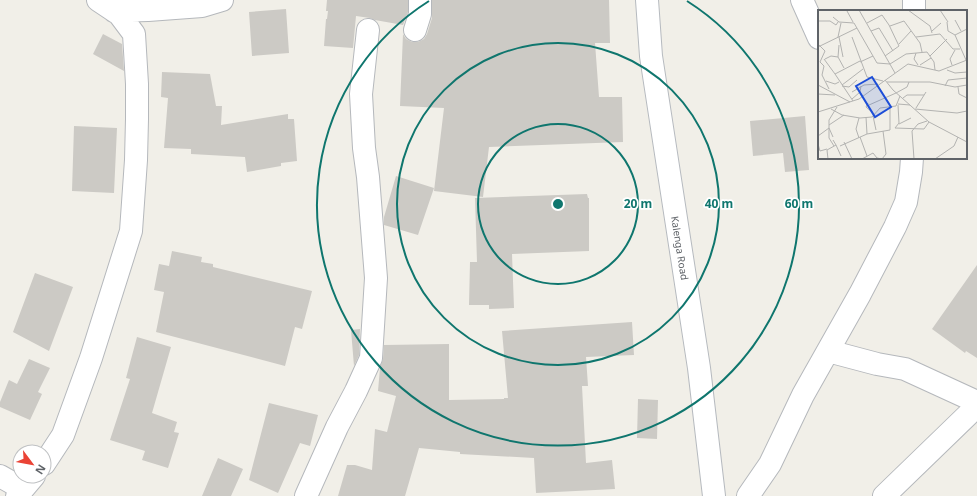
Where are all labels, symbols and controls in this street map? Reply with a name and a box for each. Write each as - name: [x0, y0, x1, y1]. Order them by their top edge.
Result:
- inset map: [818, 10, 967, 159]
- text: 20 m: [624, 195, 652, 212]
- text: 40 m: [705, 195, 733, 212]
- text: 60 m: [785, 195, 813, 212]
- centre of rings: [551, 197, 565, 211]
- street label: Kalenga Road: [668, 215, 692, 281]
- north arrow: [12, 444, 52, 484]
- text: N: [32, 462, 50, 477]

